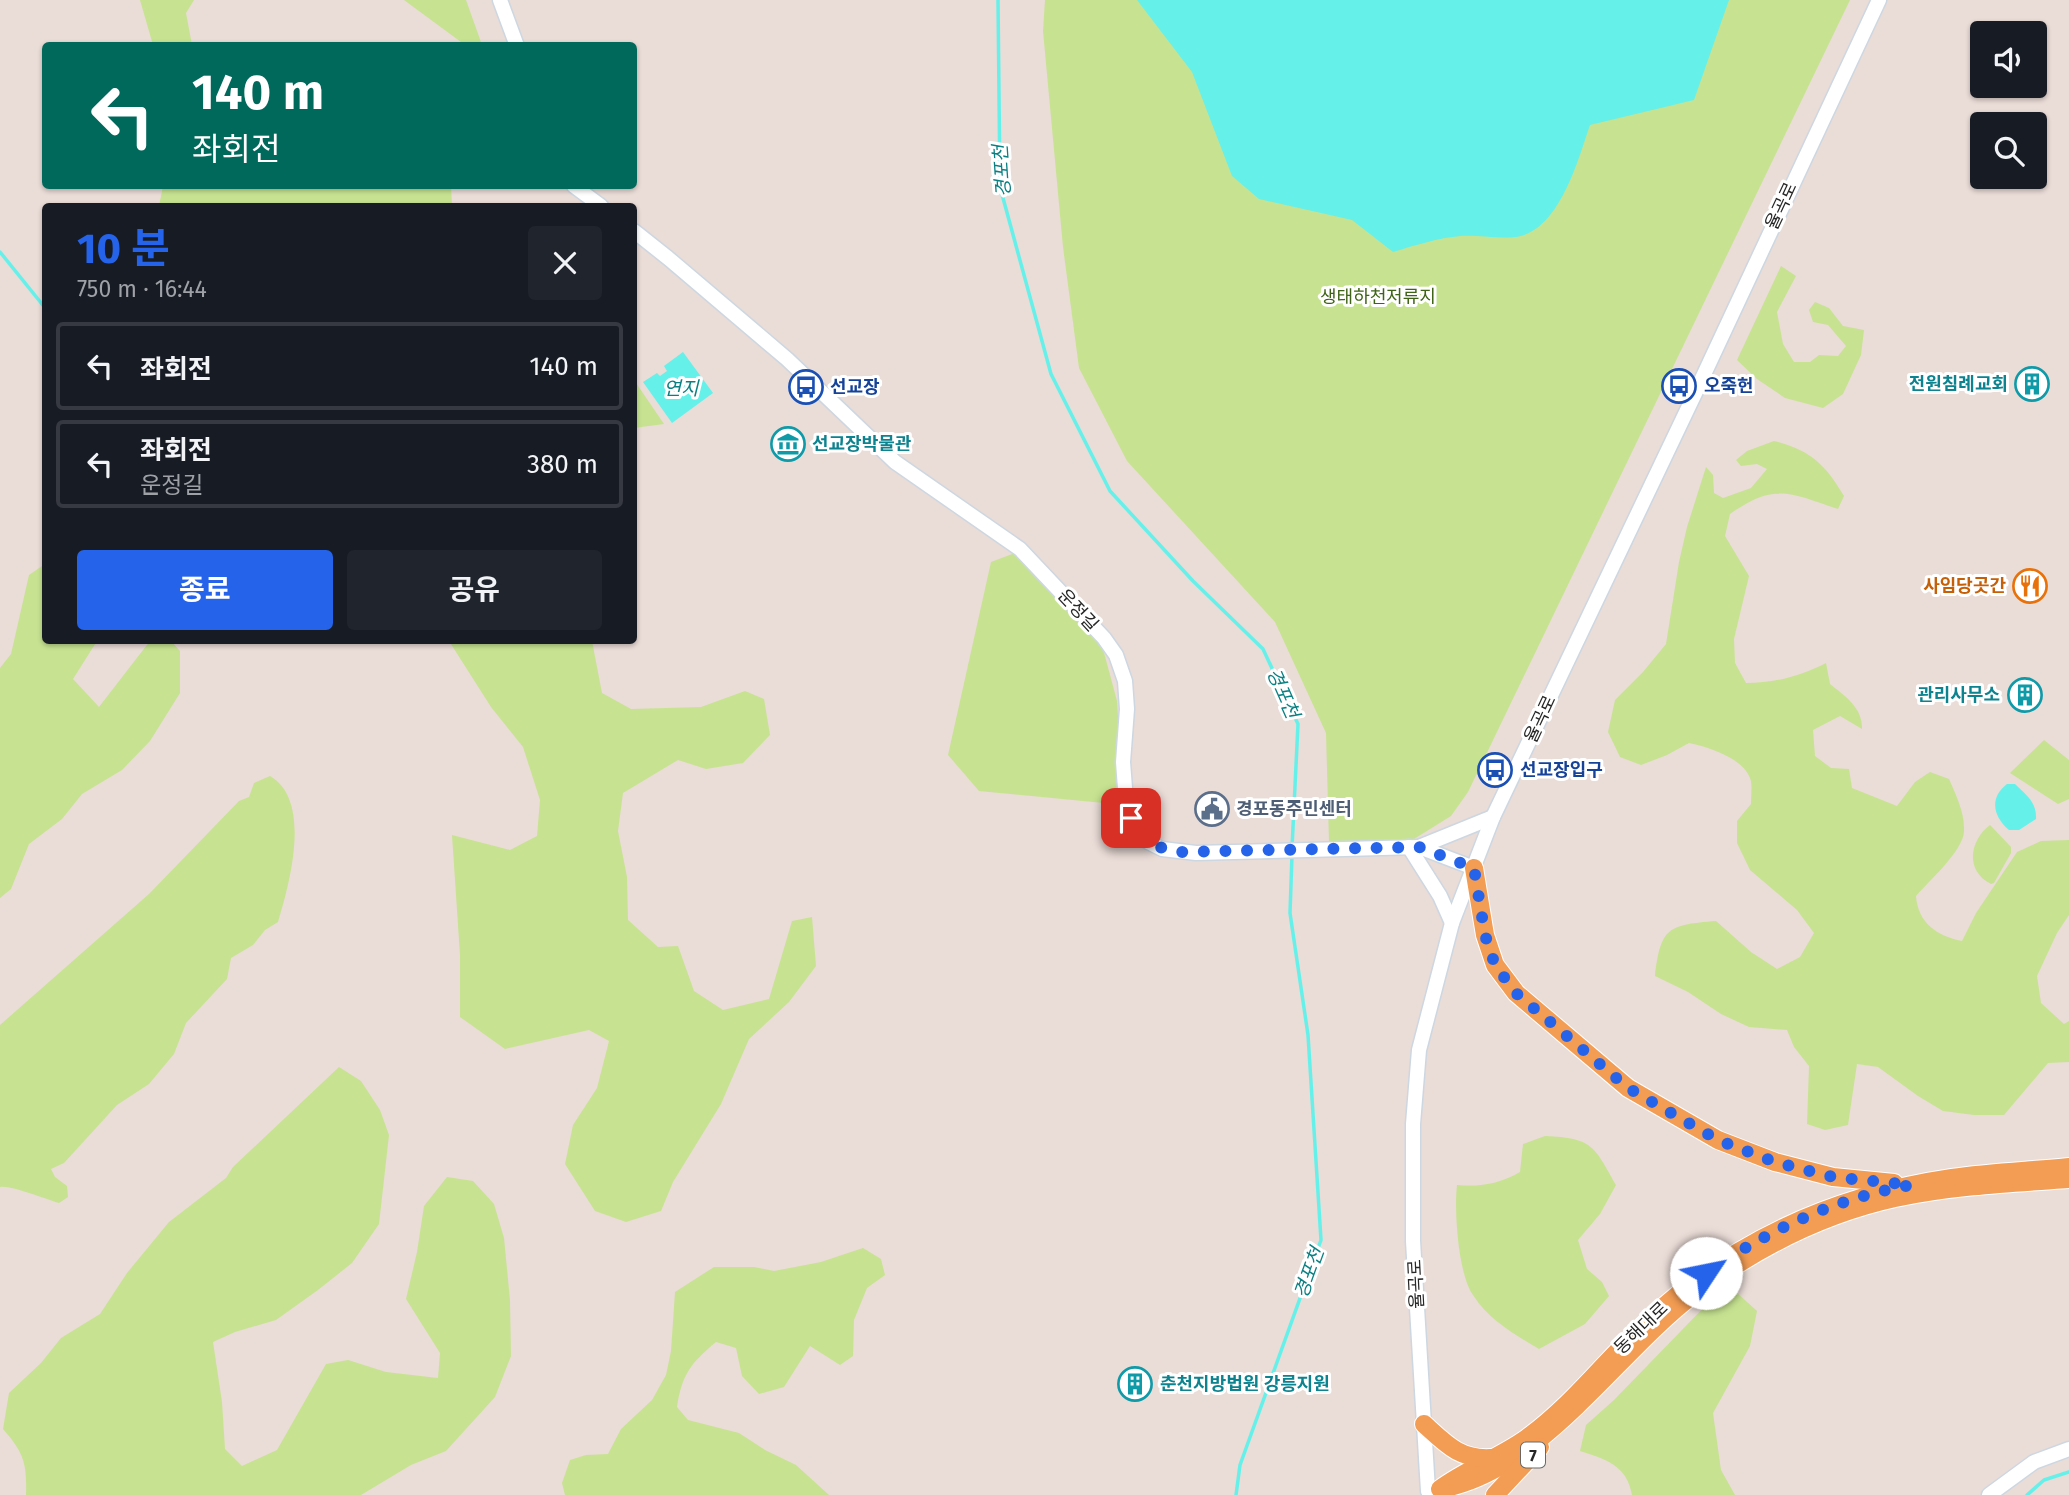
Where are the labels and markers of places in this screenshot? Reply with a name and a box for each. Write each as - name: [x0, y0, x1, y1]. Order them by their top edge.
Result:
- building icon: 전원침례교회: [2013, 365, 2051, 403]
- bus stop icon: 오죽헌: [1660, 367, 1698, 405]
- bus stop icon: 선교장: [787, 368, 825, 406]
- place label: 전원침례교회: [1909, 373, 2008, 395]
- place label: 오죽헌: [1704, 375, 1754, 397]
- place label: 선교장: [830, 376, 880, 398]
- museum icon: 선교장박물관: [769, 425, 807, 463]
- place label: 선교장박물관: [812, 433, 912, 455]
- restaurant icon: 사임당곳간: [2011, 567, 2049, 605]
- place label: 사임당곳간: [1923, 575, 2006, 597]
- building icon: 관리사무소: [2006, 676, 2044, 714]
- place label: 관리사무소: [1917, 684, 2000, 706]
- bus stop icon: 선교장입구: [1476, 751, 1514, 789]
- place label: 선교장입구: [1520, 759, 1603, 781]
- pin: [1101, 788, 1161, 848]
- public building icon: 경포동주민센터: [1193, 790, 1231, 828]
- place label: 경포동주민센터: [1236, 798, 1352, 820]
- building icon: 춘천지방법원 강릉지원: [1116, 1365, 1154, 1403]
- place label: 춘천지방법원 강릉지원: [1160, 1373, 1330, 1395]

